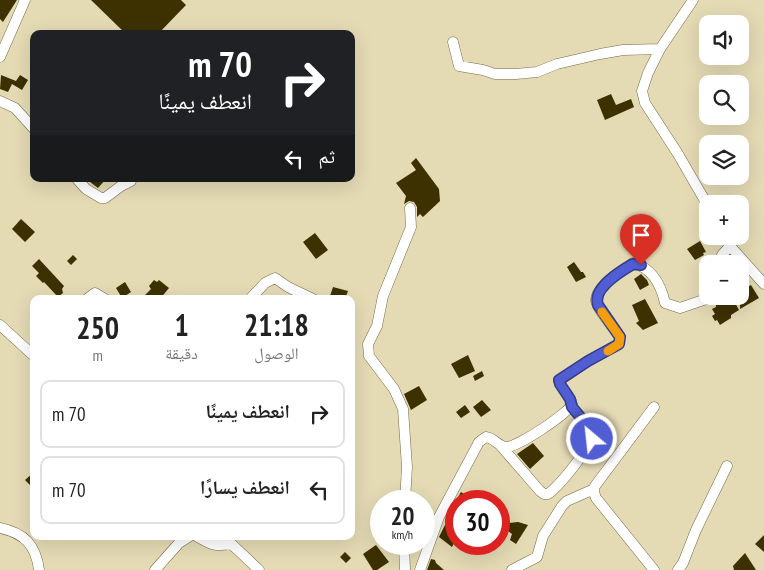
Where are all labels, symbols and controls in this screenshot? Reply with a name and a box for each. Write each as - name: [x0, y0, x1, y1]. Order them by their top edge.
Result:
- map controls: [699, 15, 749, 305]
- button: sound: [699, 15, 749, 65]
- text: 70 m: [188, 41, 252, 87]
- icon: right: [270, 50, 335, 115]
- button: search: [699, 75, 749, 125]
- text: انعطف يمينًا: [159, 87, 252, 115]
- button: layers: [699, 135, 749, 185]
- text: ثم: [318, 144, 335, 168]
- icon: left: [280, 145, 308, 173]
- button: +: [699, 195, 749, 245]
- pin: [620, 214, 662, 265]
- icon: arrive: [627, 221, 655, 249]
- button: −: [699, 255, 749, 305]
- text: 1: [174, 305, 189, 344]
- text: 21:18: [244, 305, 309, 344]
- text: 250: [76, 308, 119, 347]
- text: دقيقة: [165, 343, 198, 363]
- text: الوصول: [254, 343, 299, 363]
- text: m: [92, 345, 103, 365]
- text: انعطف يمينًا: [206, 399, 290, 423]
- icon: right: [305, 400, 333, 428]
- text: 70 m: [52, 402, 86, 426]
- position arrow: [565, 412, 617, 464]
- text: انعطف يسارًا: [200, 475, 290, 499]
- icon: left: [305, 476, 333, 504]
- text: 70 m: [52, 478, 86, 502]
- speed limit sign: 30: [445, 490, 510, 555]
- text: 20: [391, 500, 414, 532]
- text: km/h: [392, 527, 413, 542]

